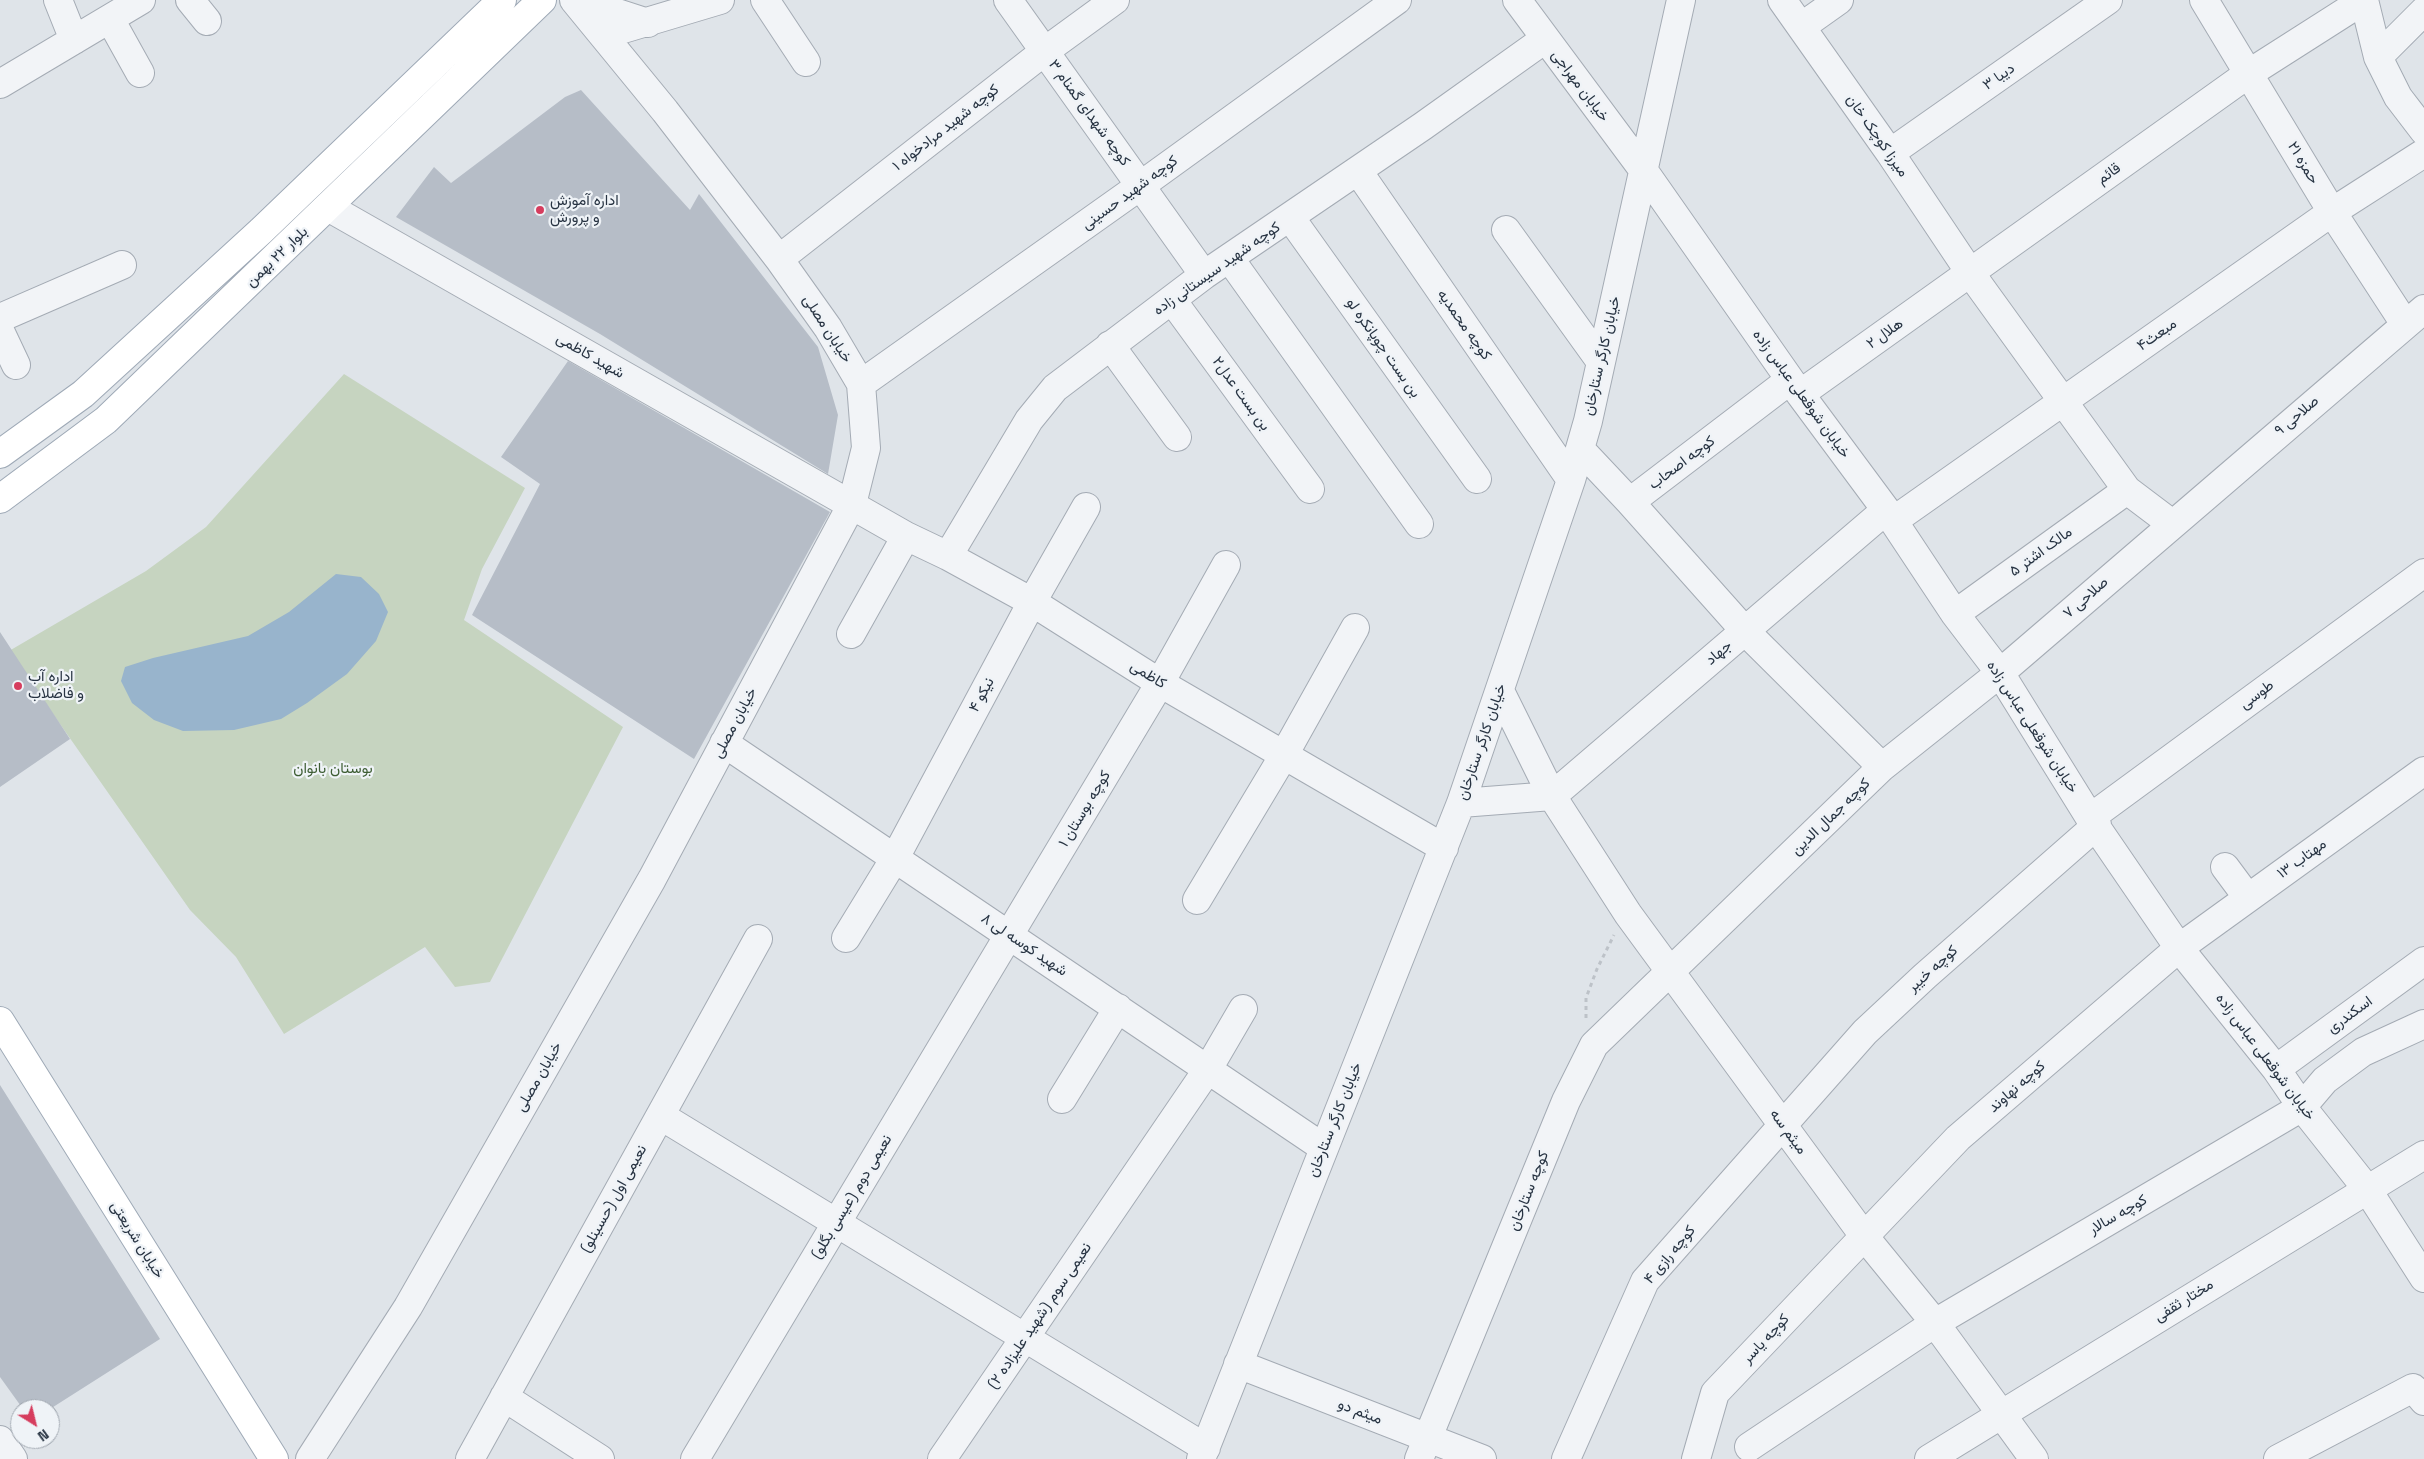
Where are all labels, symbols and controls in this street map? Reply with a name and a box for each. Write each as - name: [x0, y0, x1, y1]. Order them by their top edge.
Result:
- street label: خیابان مهراجی: [1547, 47, 1613, 125]
- street label: ۳ کوچه شهدای گمنام: [1044, 56, 1134, 170]
- street label: دیبا ۳: [1980, 60, 2018, 94]
- street label: ۱ کوچه شهید مرادخواه: [889, 81, 1003, 175]
- street label: میرزا کوچک خان: [1842, 91, 1912, 181]
- street label: حمزه ۲۱: [2283, 139, 2323, 187]
- street label: کوچه شهید حسینی: [1078, 152, 1182, 234]
- street label: قائم: [2094, 159, 2124, 189]
- place label: اداره آموزش و پرورش: [550, 192, 619, 227]
- marker: اداره آموزش و پرورش: [534, 204, 546, 216]
- street label: کوچه شهید سیستانی زاده: [1150, 218, 1284, 320]
- street label: بلوار ۲۲ بهمن: [242, 223, 312, 291]
- street label: کوچه محمدیه: [1433, 286, 1495, 364]
- street label: خیابان مصلی: [798, 292, 856, 366]
- street label: بن بست چوپانکره لو: [1342, 295, 1424, 401]
- street label: خیابان کارگر ستارخان: [1580, 295, 1624, 417]
- street label: هلال ۲: [1863, 315, 1907, 353]
- street label: مبعث۴: [2134, 315, 2180, 355]
- street label: خیابان شوقعلی عباس زاده: [1748, 326, 1854, 462]
- street label: شهید کاظمی: [553, 329, 627, 383]
- street label: بن بست عدل۲: [1208, 353, 1274, 435]
- street label: صلاحی ۹: [2271, 392, 2323, 440]
- street label: کوچه اصحاب: [1645, 432, 1719, 494]
- street label: مالک اشتر ۵: [2006, 523, 2076, 581]
- street label: صلاحی ۷: [2060, 573, 2112, 623]
- street label: جهاد: [1702, 637, 1736, 669]
- street label: کاظمی: [1127, 657, 1169, 693]
- street label: خیابان شوقعلی عباس زاده: [1982, 657, 2082, 797]
- place label: اداره آب و فاضلاب: [28, 668, 84, 703]
- street label: نیکو ۴: [965, 675, 999, 715]
- street label: طوسی: [2236, 677, 2278, 713]
- marker: اداره آب و فاضلاب: [12, 680, 24, 692]
- street label: خیابان کارگر ستارخان: [1454, 681, 1510, 803]
- street label: خیابان مصلی: [709, 685, 761, 761]
- park label: بوستان بانوان: [293, 760, 373, 778]
- street label: کوچه بوستان ۱: [1055, 768, 1115, 850]
- street label: کوچه جمال الدین: [1788, 775, 1874, 859]
- street label: مهتاب ۱۳: [2274, 835, 2330, 883]
- street label: شهید کوسه لی ۸: [977, 910, 1071, 980]
- street label: کوچه خیبر: [1904, 942, 1962, 996]
- street label: خیابان شوقعلی عباس زاده: [2211, 990, 2319, 1124]
- street label: اسکندری: [2324, 993, 2376, 1037]
- street label: خیابان مصلی: [512, 1039, 566, 1115]
- street label: کوچه نهاوند: [1985, 1057, 2049, 1117]
- street label: خیابان کارگر ستارخان: [1304, 1060, 1366, 1180]
- street label: میثم سه: [1765, 1106, 1811, 1158]
- street label: نعیمی دوم (عیسی بگلو): [808, 1132, 896, 1262]
- street label: نعیمی اول (حسینلو): [577, 1142, 651, 1256]
- street label: کوچه ستارخان: [1505, 1148, 1553, 1234]
- street label: کوچه سالار: [2086, 1191, 2150, 1239]
- street label: خیابان شریعتی: [106, 1198, 168, 1282]
- street label: کوچه رازی ۴: [1640, 1222, 1700, 1288]
- street label: نعیمی سوم (شهید علیزاده ۲): [984, 1239, 1096, 1393]
- street label: مختار ثقفی: [2151, 1276, 2217, 1326]
- street label: کوچه یاسر: [1739, 1310, 1793, 1368]
- street label: میثم دو: [1335, 1395, 1385, 1429]
- north arrow: [10, 1399, 60, 1449]
- text: N: [34, 1425, 52, 1445]

